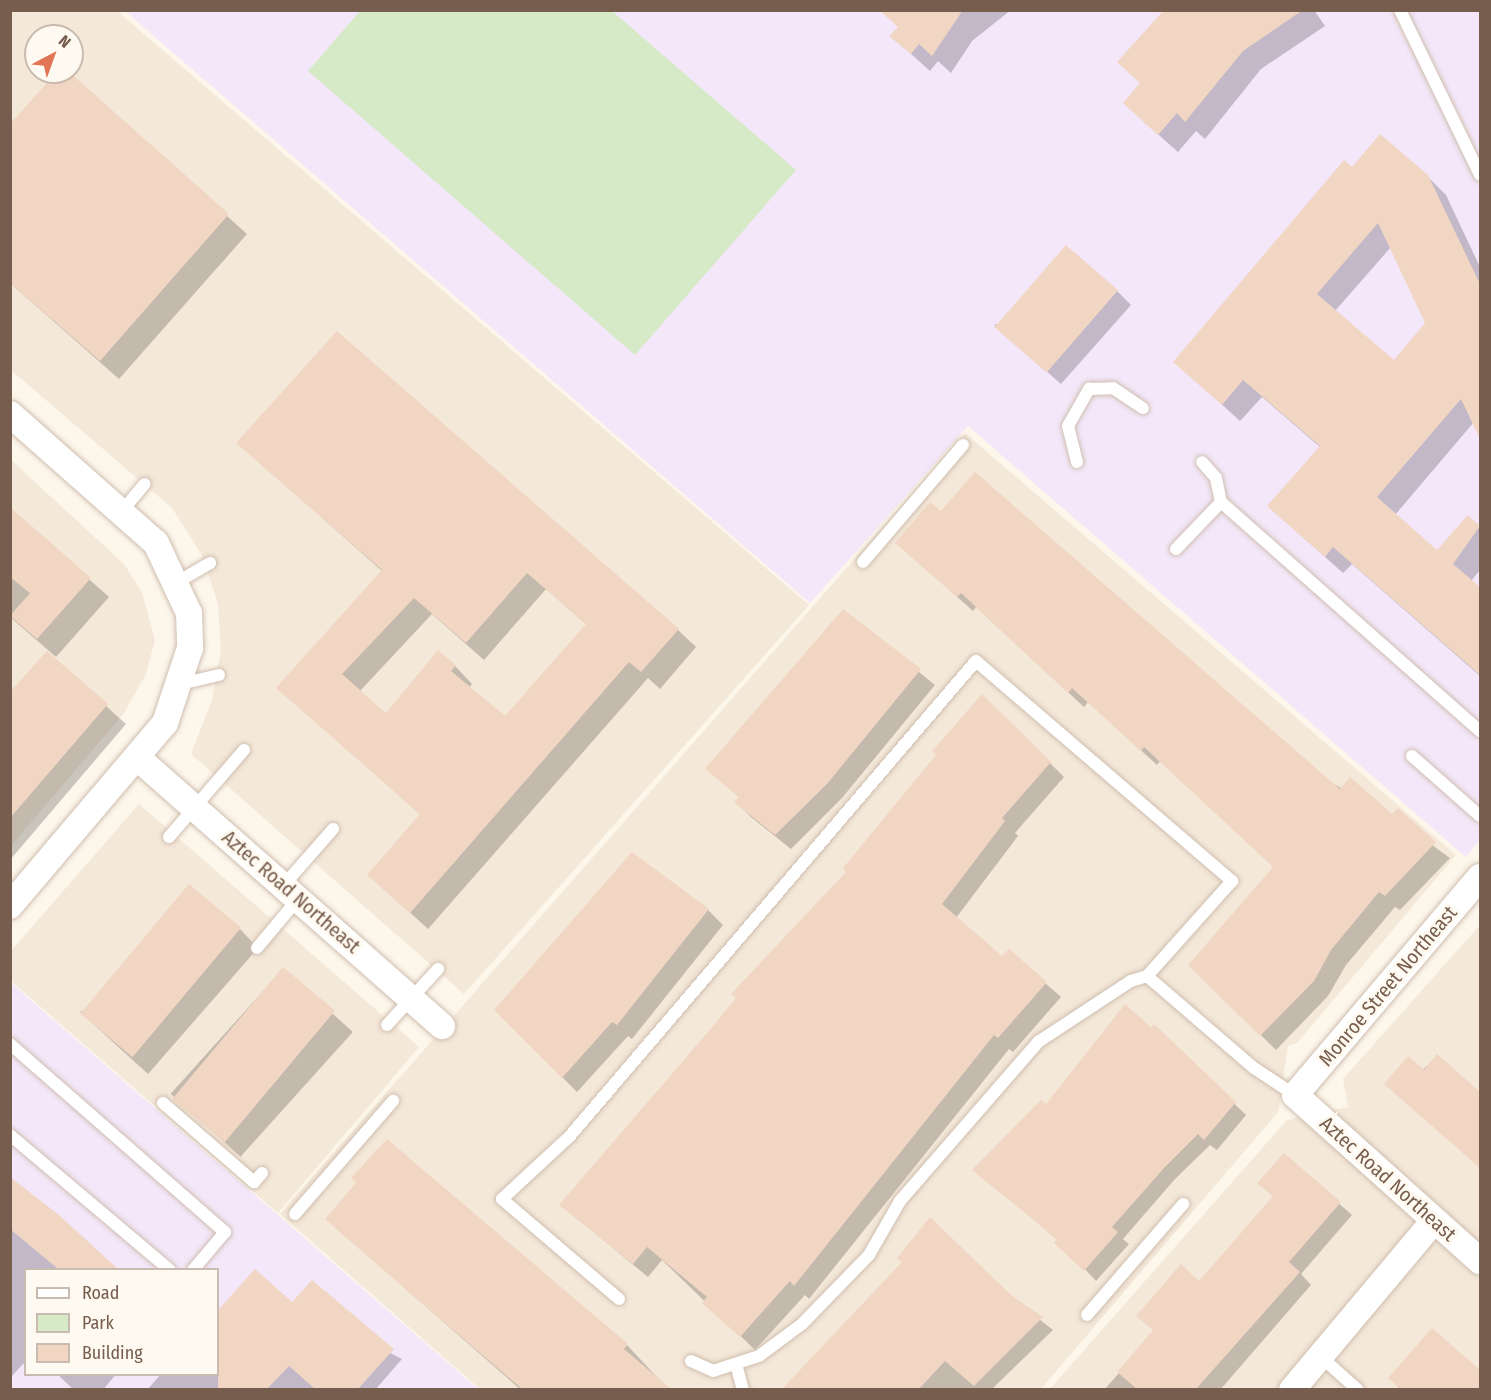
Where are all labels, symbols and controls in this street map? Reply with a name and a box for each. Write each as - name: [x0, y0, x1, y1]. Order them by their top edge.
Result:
- north arrow: [24, 24, 84, 84]
- text: N: [55, 31, 75, 52]
- street label: Aztec Road Northeast: [217, 825, 365, 959]
- street label: Monroe Street Northeast: [1314, 901, 1462, 1071]
- street label: Aztec Road Northeast: [1315, 1111, 1461, 1247]
- legend: [24, 1268, 219, 1376]
- text: Road: [82, 1282, 119, 1304]
- text: Park: [82, 1312, 114, 1334]
- text: Building: [82, 1342, 143, 1364]

